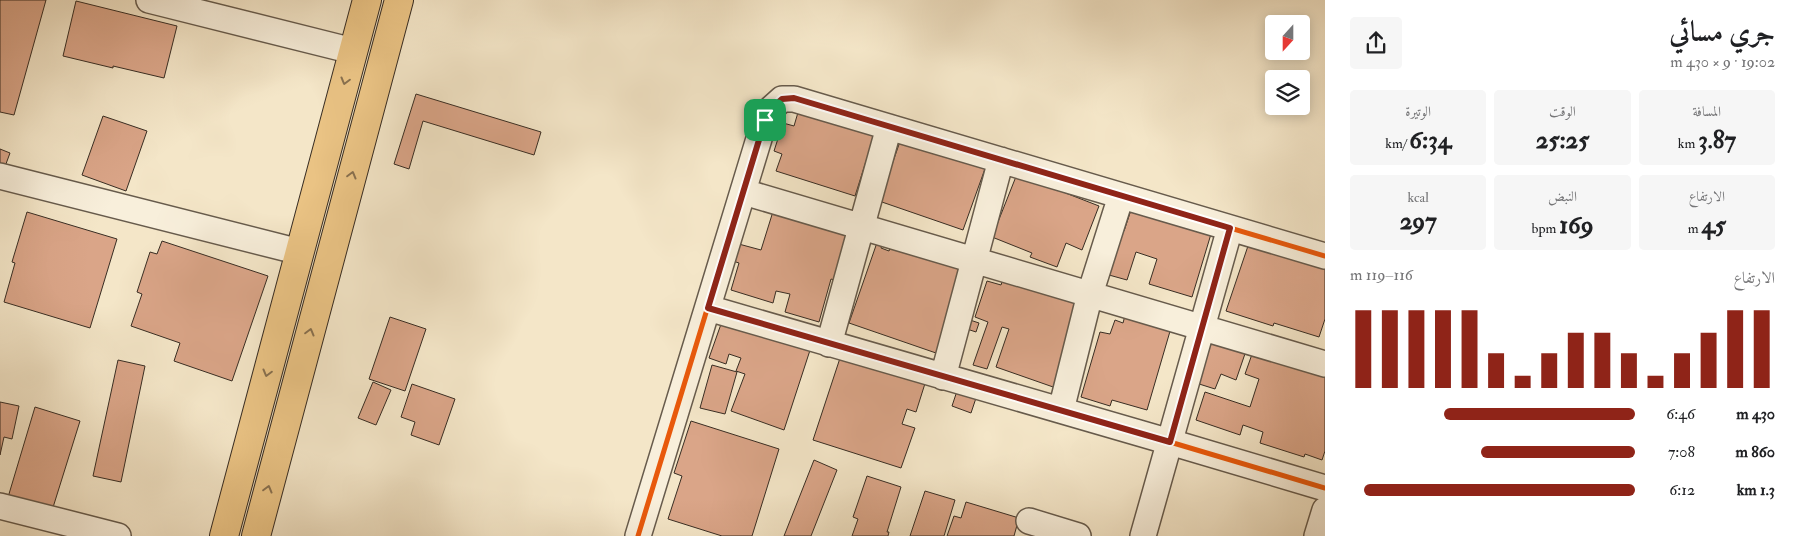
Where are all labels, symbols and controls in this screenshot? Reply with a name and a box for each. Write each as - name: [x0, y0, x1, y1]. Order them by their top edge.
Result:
- north arrow: [1265, 15, 1310, 60]
- map controls: [1265, 15, 1310, 115]
- text: جري مسائي: [1669, 15, 1775, 50]
- button: share: [1350, 17, 1402, 69]
- text: 19:02 · 9 × 430 m: [1670, 52, 1775, 72]
- button: layers: [1265, 70, 1310, 115]
- one-way arrow: [341, 76, 351, 84]
- pin: [744, 99, 786, 141]
- text: الوتيرة: [1405, 103, 1431, 120]
- text: الوقت: [1549, 103, 1576, 120]
- text: المسافة: [1693, 103, 1721, 120]
- icon: arrive: [751, 106, 779, 134]
- text: 6:34: [1409, 125, 1451, 156]
- text: 25:25: [1536, 125, 1589, 156]
- text: 3.87: [1698, 125, 1736, 156]
- text: /km: [1385, 135, 1409, 152]
- text: km: [1678, 135, 1698, 152]
- one-way arrow: [347, 171, 357, 179]
- text: النبض: [1548, 188, 1577, 205]
- text: الارتفاع: [1689, 188, 1725, 205]
- text: kcal: [1407, 189, 1429, 206]
- text: 297: [1400, 206, 1437, 237]
- text: 169: [1559, 210, 1594, 241]
- text: 45: [1702, 210, 1726, 241]
- text: bpm: [1532, 220, 1559, 237]
- text: m: [1688, 220, 1702, 237]
- text: 116–119 m: [1350, 265, 1413, 285]
- text: الارتفاع: [1733, 268, 1775, 288]
- one-way arrow: [304, 327, 315, 336]
- one-way arrow: [263, 369, 273, 377]
- text: 6:46: [1666, 404, 1695, 424]
- text: 430 m: [1736, 404, 1775, 424]
- text: 7:08: [1668, 442, 1695, 462]
- text: 860 m: [1735, 442, 1775, 462]
- text: 6:12: [1669, 480, 1695, 500]
- text: 1.3 km: [1737, 480, 1775, 500]
- one-way arrow: [263, 485, 273, 493]

